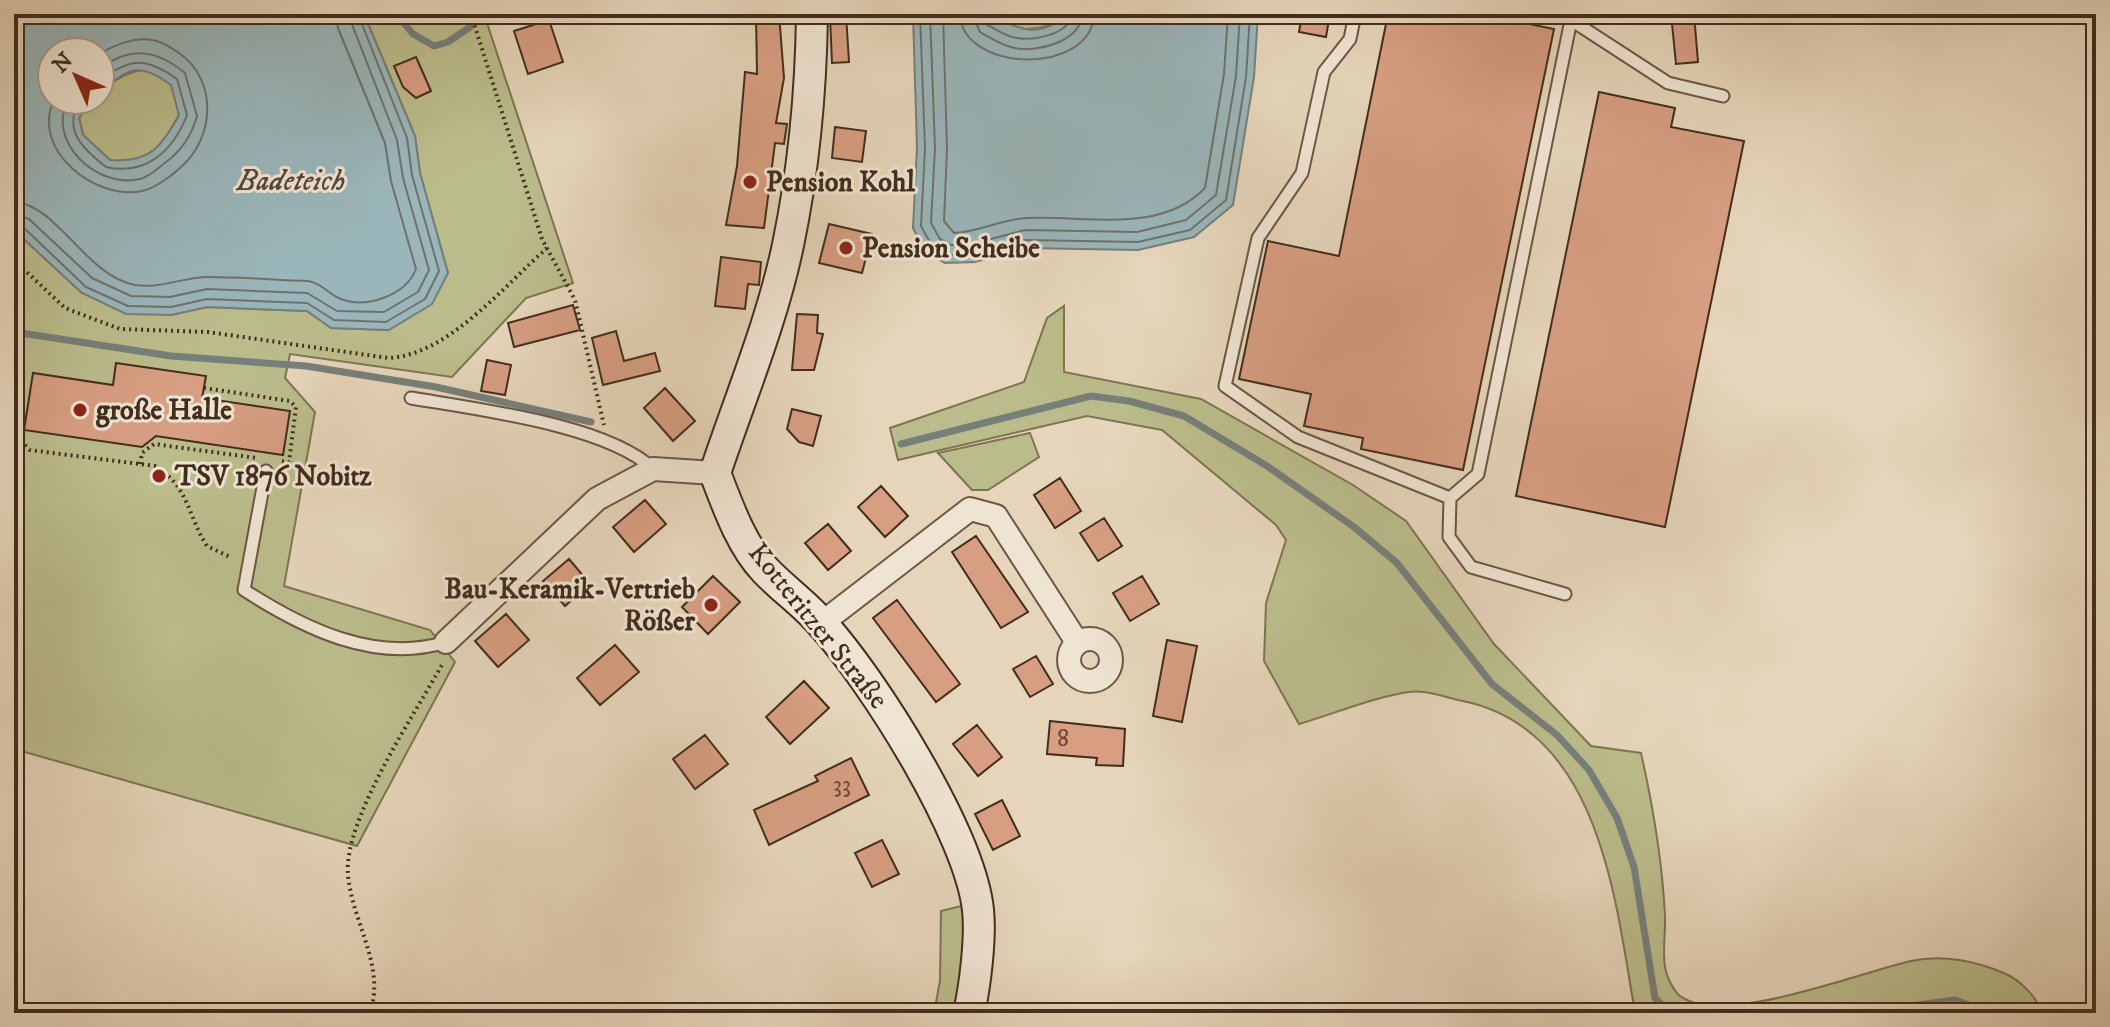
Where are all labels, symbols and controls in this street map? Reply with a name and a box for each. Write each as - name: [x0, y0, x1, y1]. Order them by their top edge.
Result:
- north arrow: [36, 36, 116, 116]
- text: N: [47, 47, 79, 79]
- water label: Badeteich: [236, 163, 345, 200]
- place label: Pension Kohl: [766, 165, 915, 200]
- marker: Pension Kohl: [741, 173, 759, 191]
- place label: Pension Scheibe: [862, 231, 1040, 266]
- marker: Pension Scheibe: [837, 239, 855, 257]
- place label: große Halle: [95, 393, 232, 428]
- marker: große Halle: [71, 401, 89, 419]
- place label: TSV 1876 Nobitz: [174, 459, 372, 494]
- marker: TSV 1876 Nobitz: [150, 467, 168, 485]
- street label: Kotteritzer Straße: [740, 536, 896, 716]
- place label: Bau-Keramik-Vertrieb Rößer: [444, 572, 696, 639]
- marker: Bau-Keramik-Vertrieb Rößer: [702, 596, 720, 614]
- house number: 8: [1057, 724, 1069, 754]
- house number: 33: [833, 770, 851, 800]

